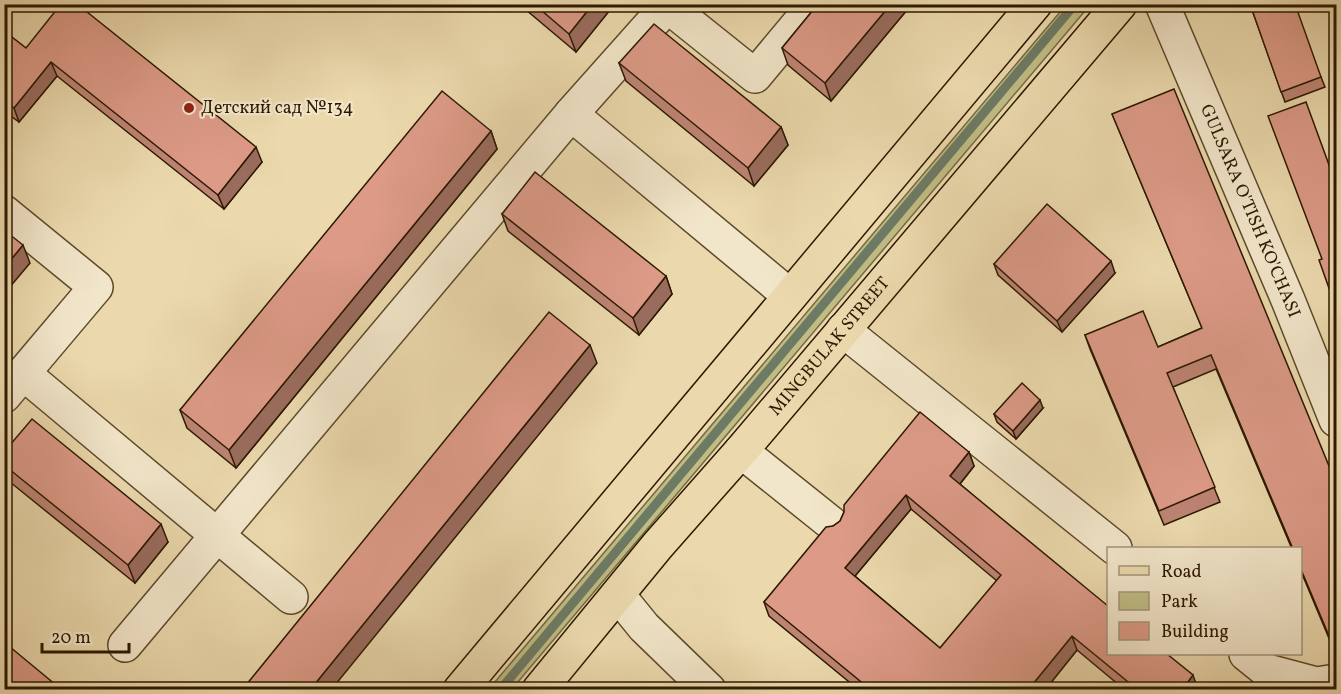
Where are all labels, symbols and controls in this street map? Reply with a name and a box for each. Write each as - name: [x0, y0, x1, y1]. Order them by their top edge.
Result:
- place label: Детский сад №134: [201, 96, 353, 121]
- street label: GULSARA O'TISH KO'CHASI: [1194, 100, 1306, 321]
- marker: Детский сад №134: [182, 101, 196, 115]
- street label: MINGBULAK STREET: [763, 271, 896, 421]
- legend: [1107, 547, 1302, 655]
- text: Road: [1161, 560, 1202, 585]
- text: Park: [1161, 590, 1198, 615]
- scale bar: [42, 616, 129, 654]
- text: Building: [1161, 620, 1229, 645]
- text: 20 m: [51, 626, 91, 651]

